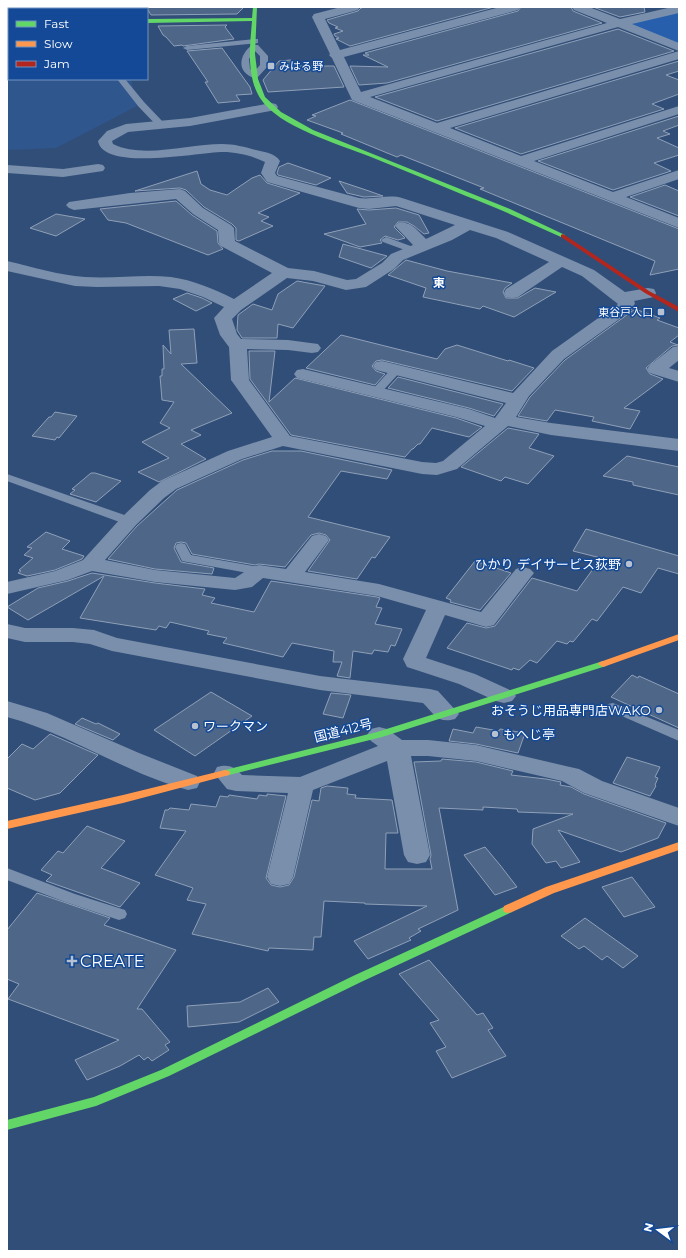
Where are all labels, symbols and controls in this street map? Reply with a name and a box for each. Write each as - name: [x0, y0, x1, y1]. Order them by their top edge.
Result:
- legend: [8, 8, 148, 80]
- text: Fast: [44, 16, 69, 31]
- text: Slow: [44, 36, 73, 51]
- text: Jam: [43, 56, 70, 71]
- place label: みはる野: [279, 59, 323, 73]
- marker: みはる野: [266, 61, 276, 71]
- district label: 東: [433, 275, 445, 290]
- place label: 東谷戸入口: [598, 305, 653, 319]
- marker: 東谷戸入口: [656, 307, 666, 317]
- place label: ひかり デイサービス荻野: [475, 556, 621, 572]
- marker: ひかり デイサービス荻野: [624, 559, 634, 569]
- place label: おそうじ用品専門店WAKO: [491, 702, 651, 718]
- marker: おそうじ用品専門店WAKO: [654, 705, 664, 715]
- street label: 国道412号: [312, 715, 374, 745]
- place label: ワークマン: [203, 718, 268, 734]
- marker: ワークマン: [190, 721, 200, 731]
- place label: もへじ亭: [503, 726, 555, 742]
- marker: もへじ亭: [490, 729, 500, 739]
- place label: CREATE: [80, 952, 144, 971]
- marker: CREATE: [67, 956, 77, 966]
- north arrow: [638, 1210, 678, 1250]
- text: N: [640, 1221, 656, 1234]

